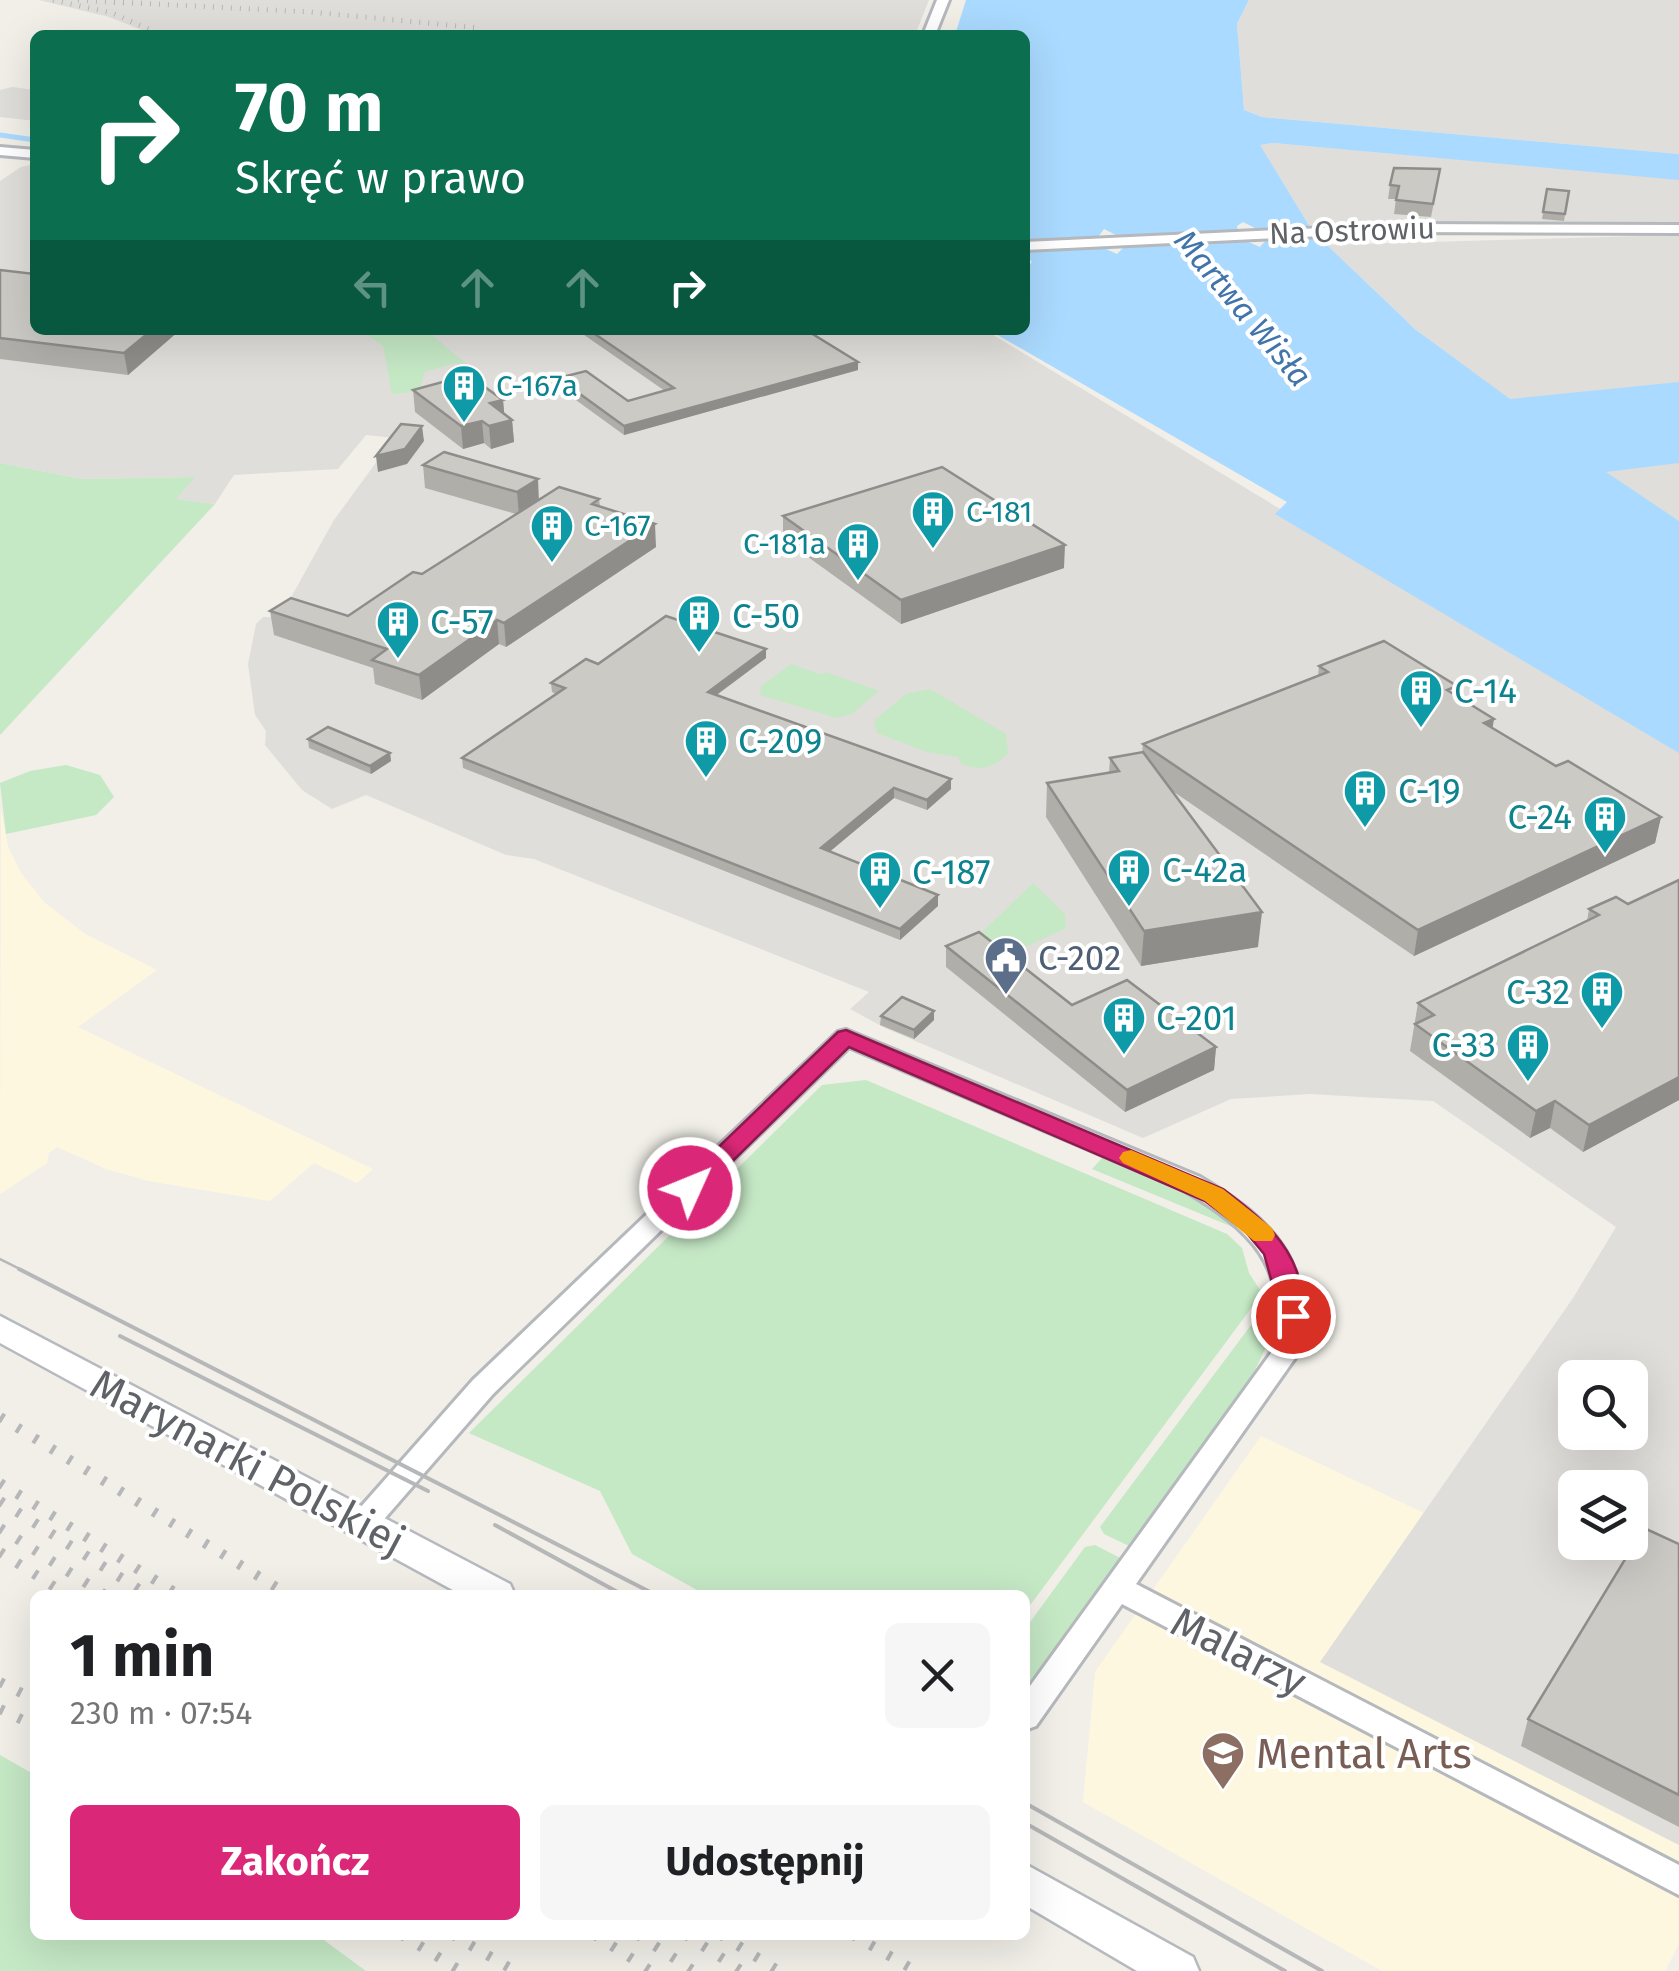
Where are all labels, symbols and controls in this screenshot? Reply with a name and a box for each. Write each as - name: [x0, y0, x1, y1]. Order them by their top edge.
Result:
- text: 70 m: [235, 66, 384, 150]
- icon: right: [70, 70, 200, 200]
- text: Skręć w prawo: [235, 151, 526, 205]
- street label: Na Ostrowiu: [1268, 210, 1436, 252]
- water label: Martwa Wisła: [1167, 222, 1319, 394]
- icon: left: [345, 260, 400, 315]
- icon: ahead: [450, 260, 505, 315]
- icon: ahead: [555, 260, 610, 315]
- icon: right: [660, 260, 715, 315]
- building icon: C-167a: [441, 363, 487, 424]
- place label: C-167a: [496, 368, 578, 404]
- building icon: C-181: [910, 489, 956, 550]
- place label: C-181: [966, 494, 1033, 530]
- building icon: C-167: [529, 503, 575, 564]
- place label: C-167: [584, 508, 651, 544]
- building icon: C-181a: [835, 521, 881, 582]
- place label: C-181a: [743, 526, 826, 562]
- building icon: C-50: [676, 593, 722, 654]
- place label: C-50: [732, 595, 800, 637]
- building icon: C-57: [375, 599, 421, 660]
- place label: C-57: [430, 601, 494, 643]
- building icon: C-14: [1398, 668, 1444, 729]
- place label: C-14: [1454, 670, 1517, 712]
- building icon: C-209: [683, 718, 729, 779]
- place label: C-209: [738, 720, 822, 762]
- building icon: C-19: [1342, 768, 1388, 829]
- place label: C-19: [1398, 770, 1461, 812]
- building icon: C-24: [1582, 794, 1628, 855]
- place label: C-24: [1508, 796, 1572, 838]
- building icon: C-42a: [1106, 847, 1152, 908]
- building icon: C-187: [857, 849, 903, 910]
- place label: C-42a: [1162, 849, 1247, 891]
- place label: C-187: [912, 851, 991, 893]
- public building icon: C-202: [983, 935, 1029, 996]
- place label: C-202: [1038, 937, 1121, 979]
- building icon: C-32: [1579, 969, 1625, 1030]
- place label: C-32: [1506, 971, 1570, 1013]
- building icon: C-201: [1101, 995, 1147, 1056]
- place label: C-201: [1156, 997, 1237, 1039]
- building icon: C-33: [1505, 1022, 1551, 1083]
- place label: C-33: [1432, 1024, 1496, 1066]
- position arrow: [638, 1136, 742, 1240]
- pin: [1251, 1274, 1336, 1359]
- icon: arrive: [1266, 1289, 1321, 1344]
- street label: Marynarki Polskiej: [82, 1359, 413, 1567]
- map controls: [1558, 1360, 1648, 1560]
- button: search: [1558, 1360, 1648, 1450]
- button: layers: [1558, 1470, 1648, 1560]
- street label: Malarzy: [1163, 1597, 1315, 1707]
- text: 1 min: [70, 1620, 214, 1692]
- button: close: [885, 1623, 990, 1728]
- text: 230 m · 07:54: [70, 1694, 252, 1732]
- place label: Mental Arts: [1256, 1729, 1472, 1779]
- school or university icon: Mental Arts: [1200, 1730, 1246, 1791]
- button: Zakończ: [70, 1805, 520, 1920]
- button: Udostępnij: [540, 1805, 990, 1920]

